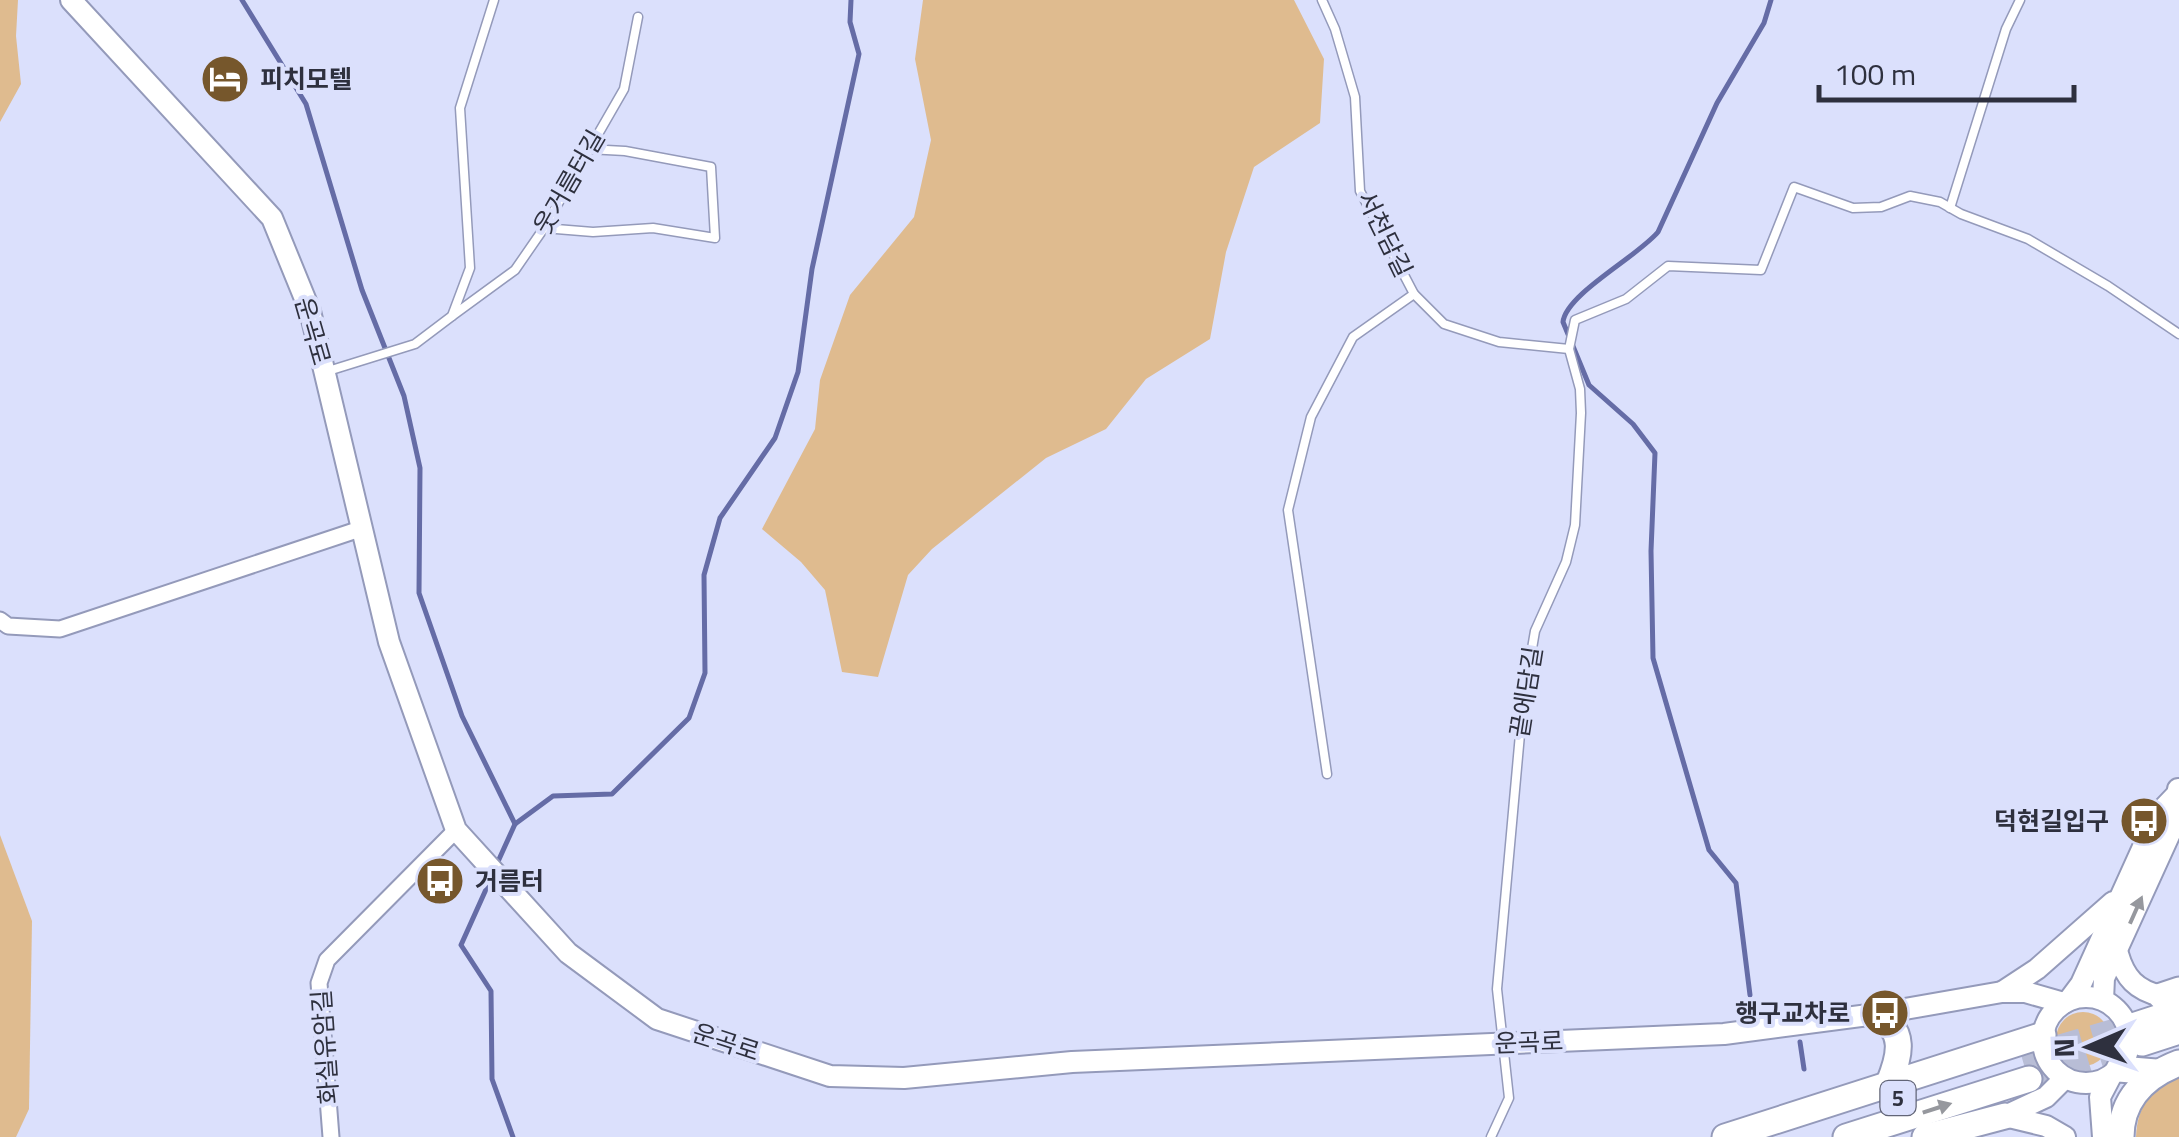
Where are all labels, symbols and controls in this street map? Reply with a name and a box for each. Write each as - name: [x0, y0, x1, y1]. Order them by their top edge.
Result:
- scale bar: [1819, 40, 2074, 102]
- text: 100 m: [1834, 51, 1916, 97]
- hotel icon: 피치모텔: [199, 53, 251, 105]
- place label: 피치모텔: [260, 60, 352, 98]
- street label: 웃거름터길: [524, 123, 614, 241]
- street label: 서천담길: [1348, 184, 1422, 284]
- street label: 운곡로: [285, 293, 341, 369]
- street label: 끝에담길: [1500, 644, 1552, 740]
- bus stop icon: 덕현길입구: [2118, 795, 2170, 847]
- place label: 덕현길입구: [1994, 802, 2109, 840]
- bus stop icon: 거름터: [414, 855, 466, 907]
- place label: 거름터: [475, 862, 544, 900]
- one-way arrow: [2128, 895, 2144, 925]
- bus stop icon: 행구교차로: [1859, 987, 1911, 1039]
- street label: 화실유암길: [302, 988, 348, 1106]
- place label: 행구교차로: [1735, 994, 1850, 1032]
- north arrow: [2039, 997, 2139, 1097]
- street label: 운곡로: [687, 1013, 765, 1071]
- street label: 운곡로: [1494, 1022, 1564, 1062]
- text: N: [2042, 1037, 2085, 1058]
- road number: 5: [1880, 1081, 1916, 1115]
- one-way arrow: [1923, 1100, 1953, 1115]

